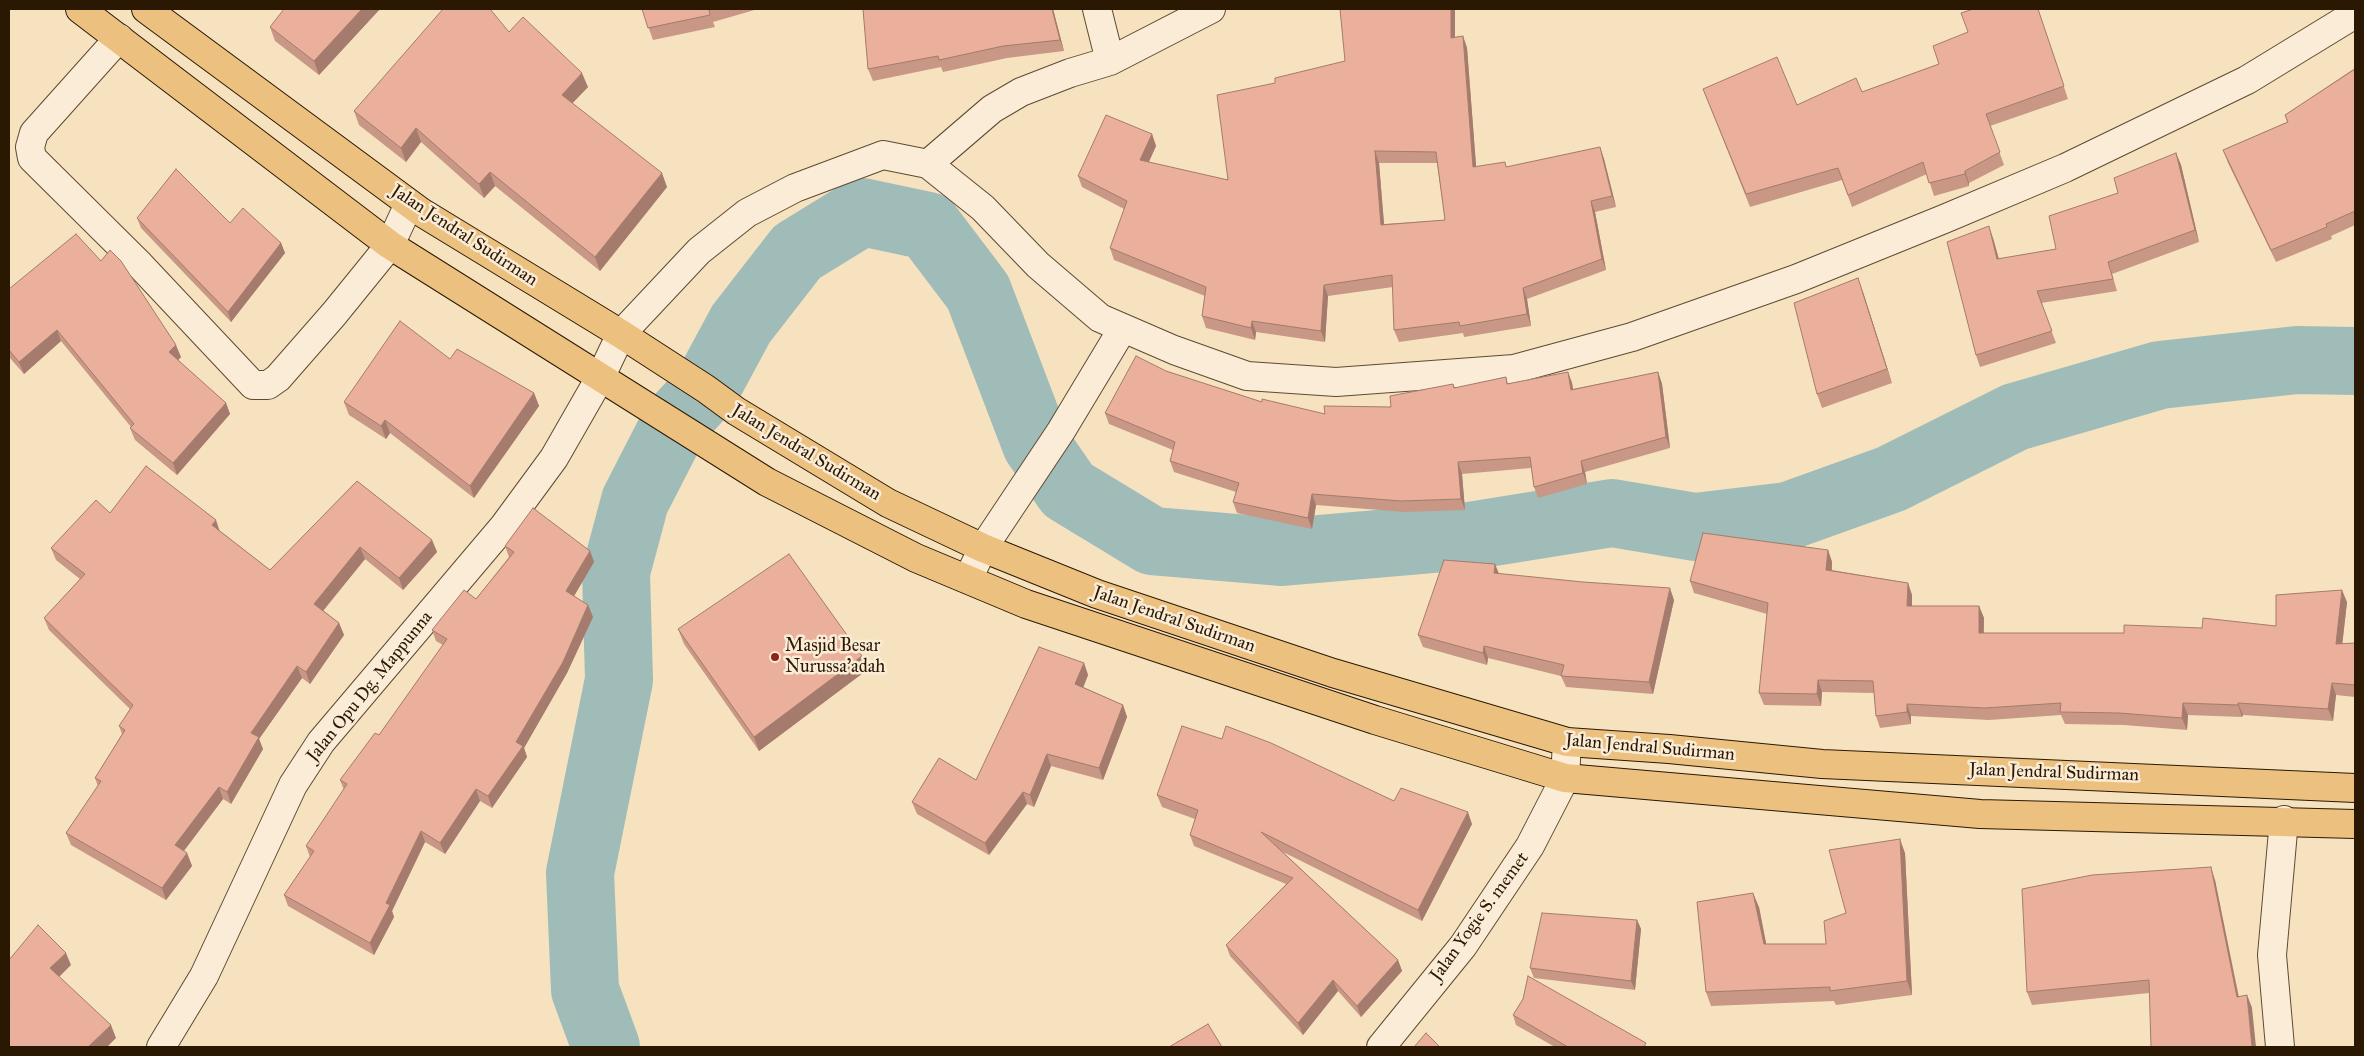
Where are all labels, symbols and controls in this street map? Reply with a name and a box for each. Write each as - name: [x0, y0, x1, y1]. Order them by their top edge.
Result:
- street label: Jalan Jendral Sudirman: [387, 181, 541, 291]
- street label: Jalan Jendral Sudirman: [728, 400, 884, 506]
- street label: Jalan Jendral Sudirman: [1090, 582, 1258, 658]
- street label: Jalan Opu Dg. Mappunna: [303, 607, 437, 767]
- place label: Masjid Besar Nurussa'adah: [785, 636, 885, 679]
- marker: Masjid Besar Nurussa'adah: [769, 651, 781, 663]
- street label: Jalan Jendral Sudirman: [1564, 730, 1736, 766]
- street label: Jalan Jendral Sudirman: [1969, 759, 2139, 787]
- street label: Jalan Yogie S. memet: [1426, 848, 1534, 986]

